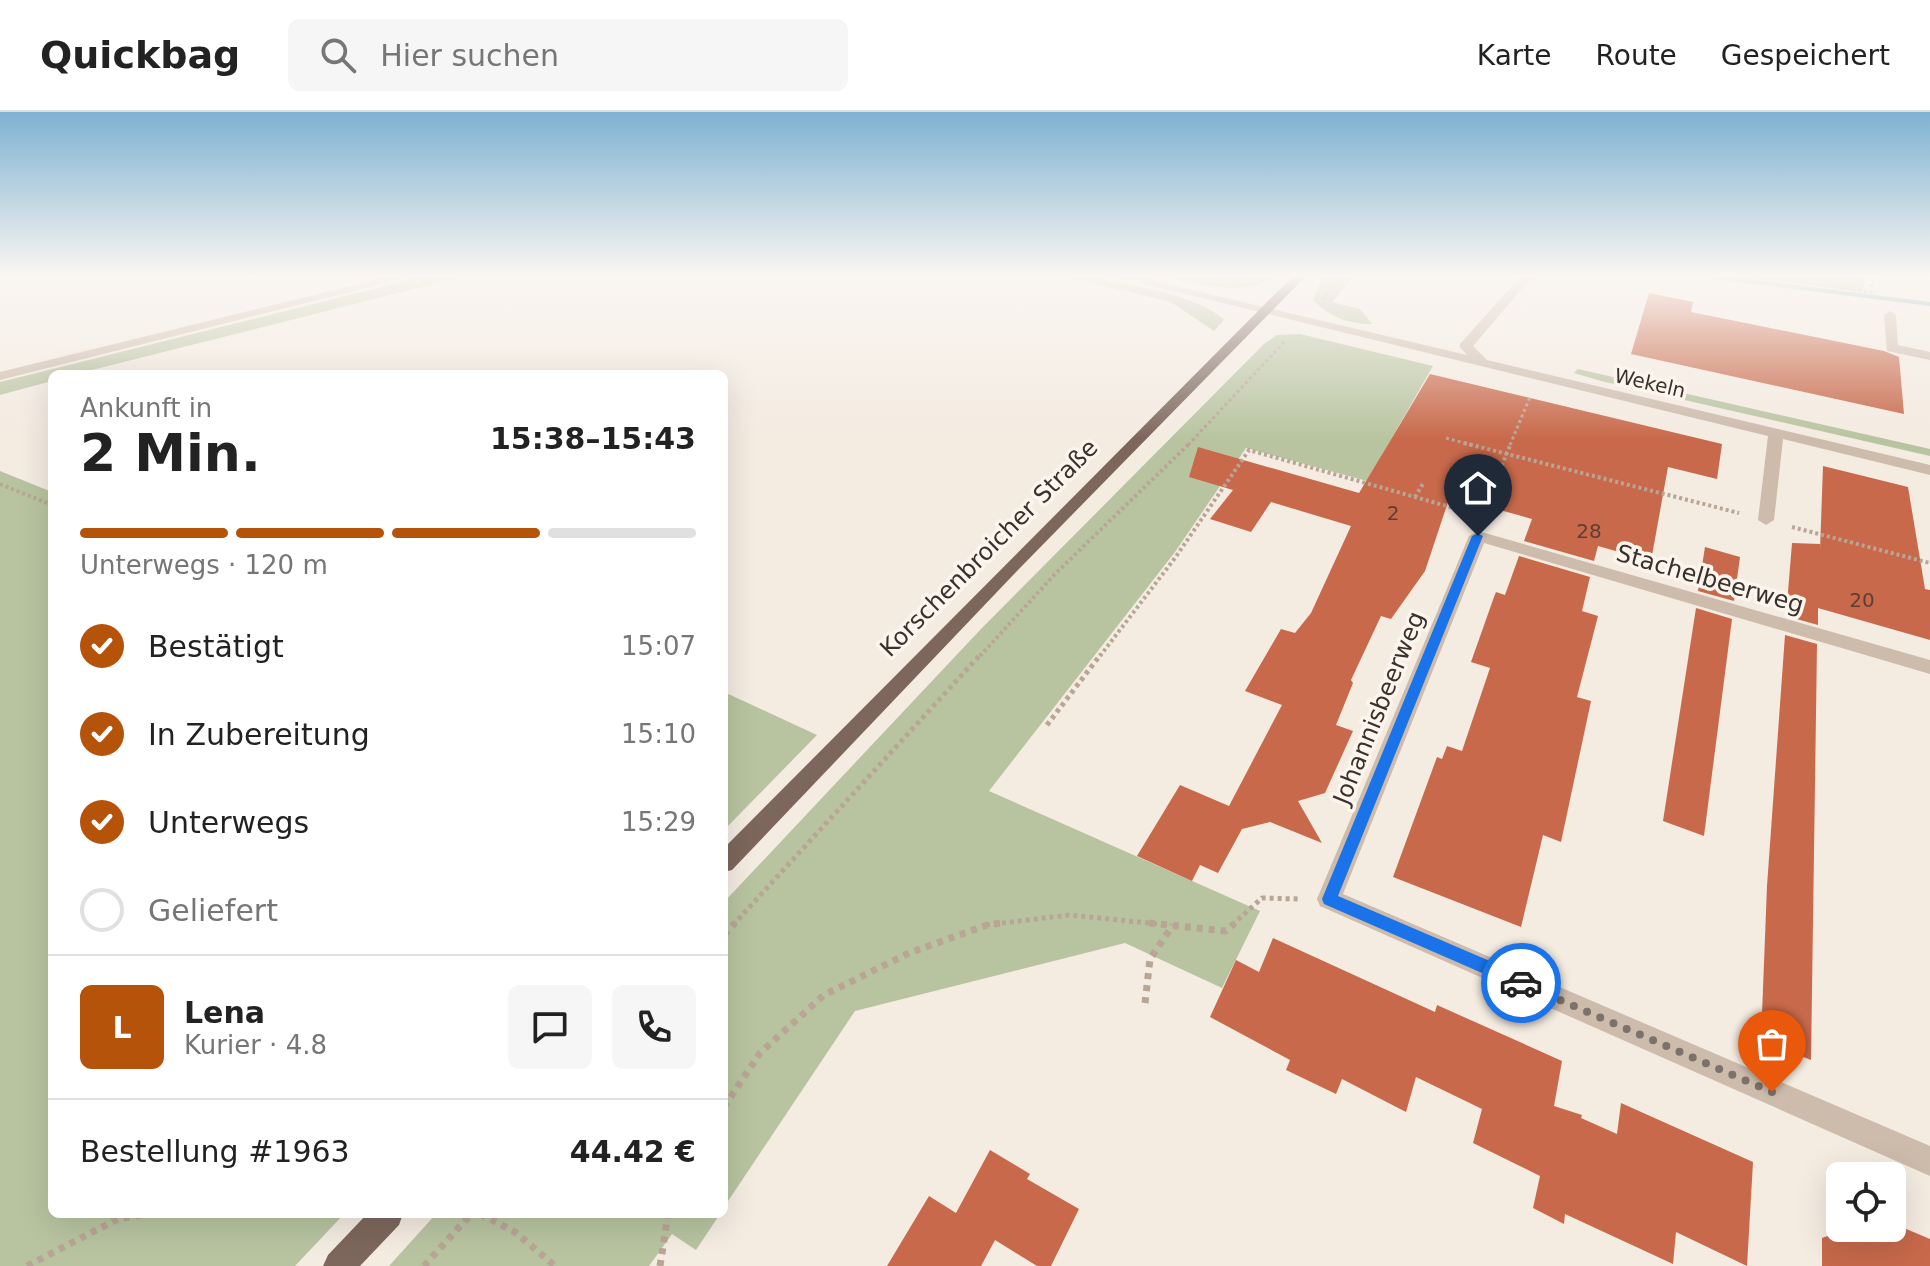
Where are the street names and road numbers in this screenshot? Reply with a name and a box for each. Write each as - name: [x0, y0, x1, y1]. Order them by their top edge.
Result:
- street label: Wekeln: [1612, 363, 1688, 403]
- street label: Korschenbroicher Straße: [875, 434, 1103, 662]
- street label: Stachelbeerweg: [1613, 539, 1807, 619]
- street label: Johannisbeerweg: [1327, 607, 1430, 810]

